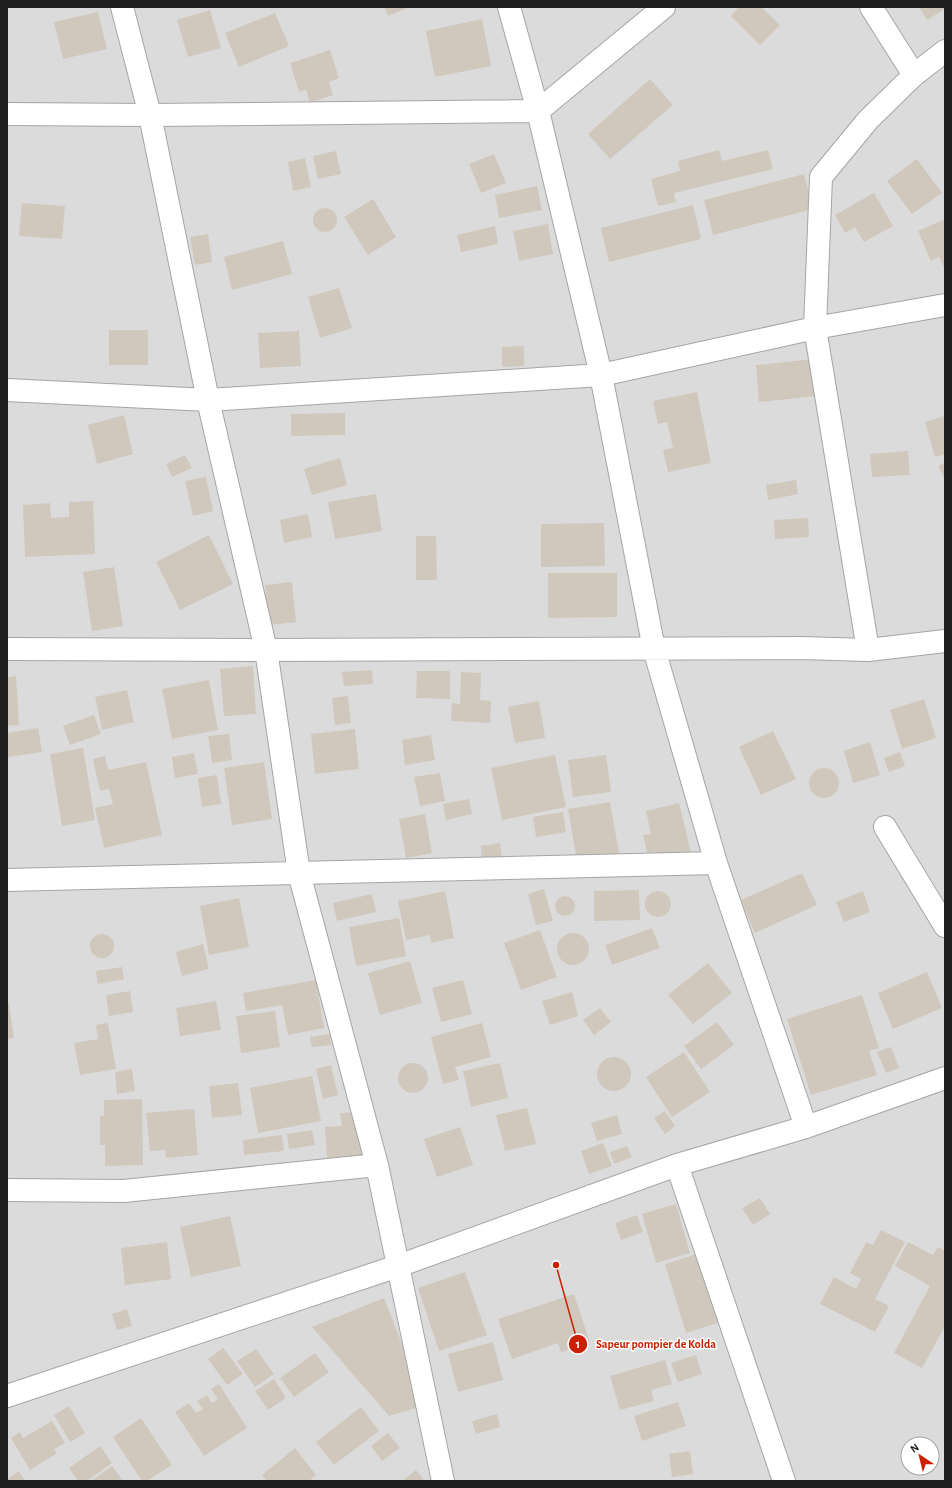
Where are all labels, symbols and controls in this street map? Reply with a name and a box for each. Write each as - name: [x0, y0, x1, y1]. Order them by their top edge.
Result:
- callout: Sapeur pompier de Kolda: [568, 1332, 724, 1356]
- text: 1: [576, 1338, 580, 1350]
- text: Sapeur pompier de Kolda: [596, 1338, 716, 1350]
- north arrow: [900, 1436, 940, 1476]
- text: N: [908, 1442, 921, 1455]

